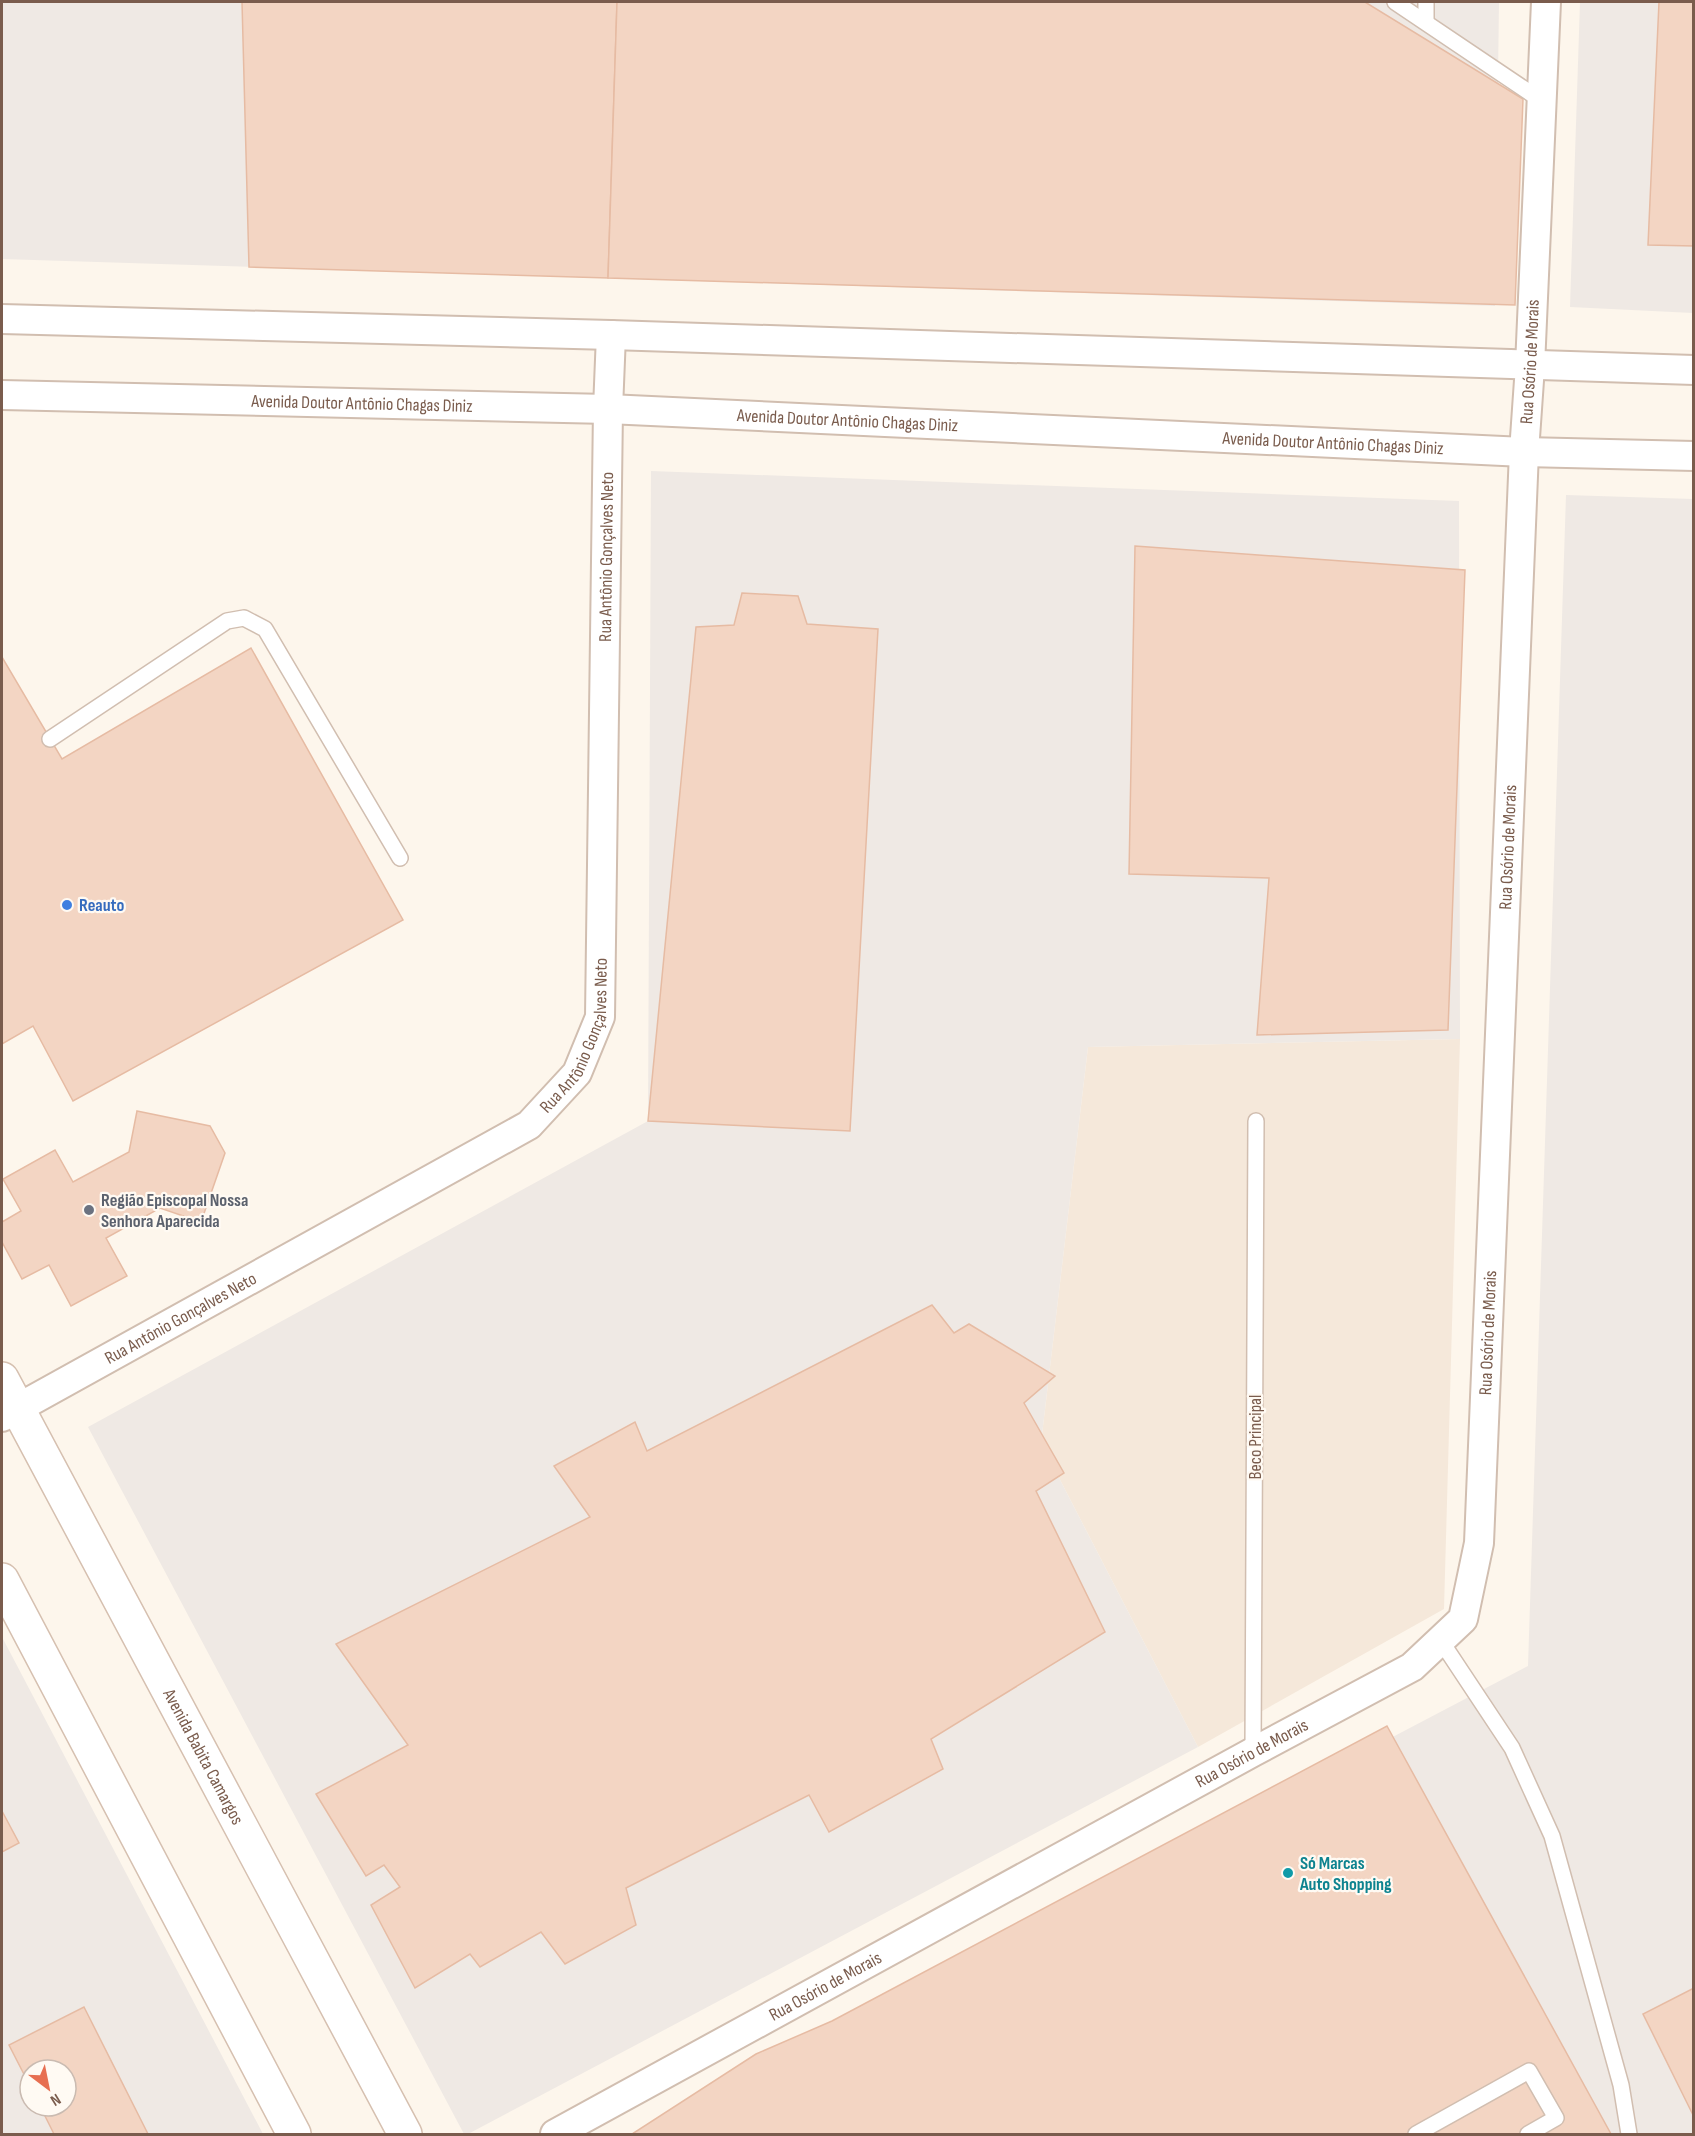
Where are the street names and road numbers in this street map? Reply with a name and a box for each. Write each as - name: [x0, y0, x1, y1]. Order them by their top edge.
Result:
- street label: Rua Osório de Morais: [1516, 299, 1544, 425]
- street label: Avenida Doutor Antônio Chagas Diniz: [250, 391, 473, 417]
- street label: Avenida Doutor Antônio Chagas Diniz: [736, 405, 959, 436]
- street label: Avenida Doutor Antônio Chagas Diniz: [1221, 428, 1445, 459]
- street label: Rua Antônio Gonçalves Neto: [595, 472, 618, 642]
- street label: Rua Osório de Morais: [1495, 784, 1521, 910]
- street label: Rua Antônio Gonçalves Neto: [536, 958, 612, 1117]
- street label: Rua Antônio Gonçalves Neto: [101, 1268, 260, 1369]
- street label: Rua Osório de Morais: [1475, 1270, 1501, 1396]
- street label: Beco Principal: [1245, 1395, 1266, 1479]
- street label: Avenida Babita Camargos: [158, 1685, 248, 1828]
- street label: Rua Osório de Morais: [1192, 1715, 1312, 1792]
- street label: Rua Osório de Morais: [766, 1947, 885, 2026]

